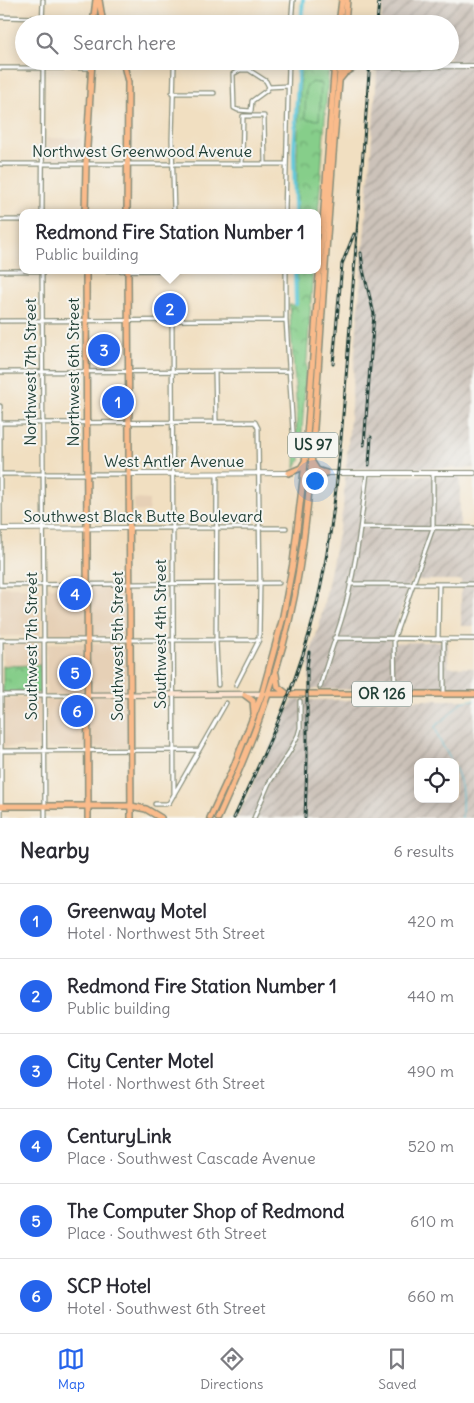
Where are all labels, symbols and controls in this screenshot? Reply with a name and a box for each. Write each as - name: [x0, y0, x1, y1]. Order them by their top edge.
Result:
- search box: [15, 15, 459, 70]
- icon: search: [33, 29, 61, 57]
- text: Search here: [73, 31, 176, 55]
- street label: Northwest Greenwood Avenue: [32, 141, 252, 161]
- popup: [19, 209, 321, 274]
- text: Redmond Fire Station Number 1: [35, 220, 305, 244]
- text: Public building: [35, 244, 139, 264]
- pin: 2: [154, 290, 186, 328]
- street label: Northwest 6th Street: [63, 297, 83, 447]
- street label: Northwest 7th Street: [20, 298, 40, 446]
- pin: 3: [88, 331, 120, 369]
- pin: 1: [102, 383, 134, 421]
- road number: US 97: [288, 432, 338, 458]
- street label: West Antler Avenue: [104, 451, 244, 471]
- your location: [302, 468, 328, 494]
- street label: Southwest Black Butte Boulevard: [23, 506, 263, 526]
- street label: Southwest 4th Street: [150, 558, 170, 709]
- street label: Southwest 7th Street: [21, 571, 41, 720]
- street label: Southwest 5th Street: [107, 571, 127, 721]
- pin: 4: [59, 575, 91, 613]
- pin: 5: [59, 654, 91, 692]
- road number: OR 126: [352, 682, 412, 706]
- pin: 6: [61, 692, 93, 730]
- map controls: [414, 758, 459, 803]
- button: locate: [414, 758, 459, 803]
- text: Nearby: [20, 837, 90, 864]
- text: 6 results: [393, 841, 454, 861]
- text: Greenway Motel: [67, 899, 207, 923]
- text: 1: [33, 911, 39, 931]
- text: 420 m: [408, 911, 454, 931]
- text: Hotel · Northwest 5th Street: [67, 923, 265, 943]
- text: Redmond Fire Station Number 1: [67, 974, 337, 998]
- text: 2: [32, 986, 40, 1006]
- text: 440 m: [407, 986, 454, 1006]
- text: Public building: [67, 998, 170, 1018]
- text: City Center Motel: [67, 1049, 214, 1073]
- text: 3: [31, 1061, 41, 1081]
- text: 490 m: [407, 1061, 454, 1081]
- text: Hotel · Northwest 6th Street: [67, 1073, 265, 1093]
- text: CenturyLink: [67, 1124, 171, 1148]
- text: 4: [31, 1136, 41, 1156]
- text: 520 m: [408, 1136, 454, 1156]
- text: Place · Southwest Cascade Avenue: [67, 1148, 316, 1168]
- text: The Computer Shop of Redmond: [67, 1199, 344, 1223]
- text: 5: [31, 1211, 41, 1231]
- text: 610 m: [410, 1211, 454, 1231]
- text: Place · Southwest 6th Street: [67, 1223, 267, 1243]
- text: SCP Hotel: [67, 1274, 151, 1298]
- text: 6: [31, 1286, 41, 1306]
- text: 660 m: [407, 1286, 454, 1306]
- text: Hotel · Southwest 6th Street: [67, 1298, 266, 1318]
- tab: Map: [57, 1345, 85, 1393]
- tab: Directions: [200, 1345, 263, 1393]
- tab: Saved: [378, 1345, 417, 1393]

